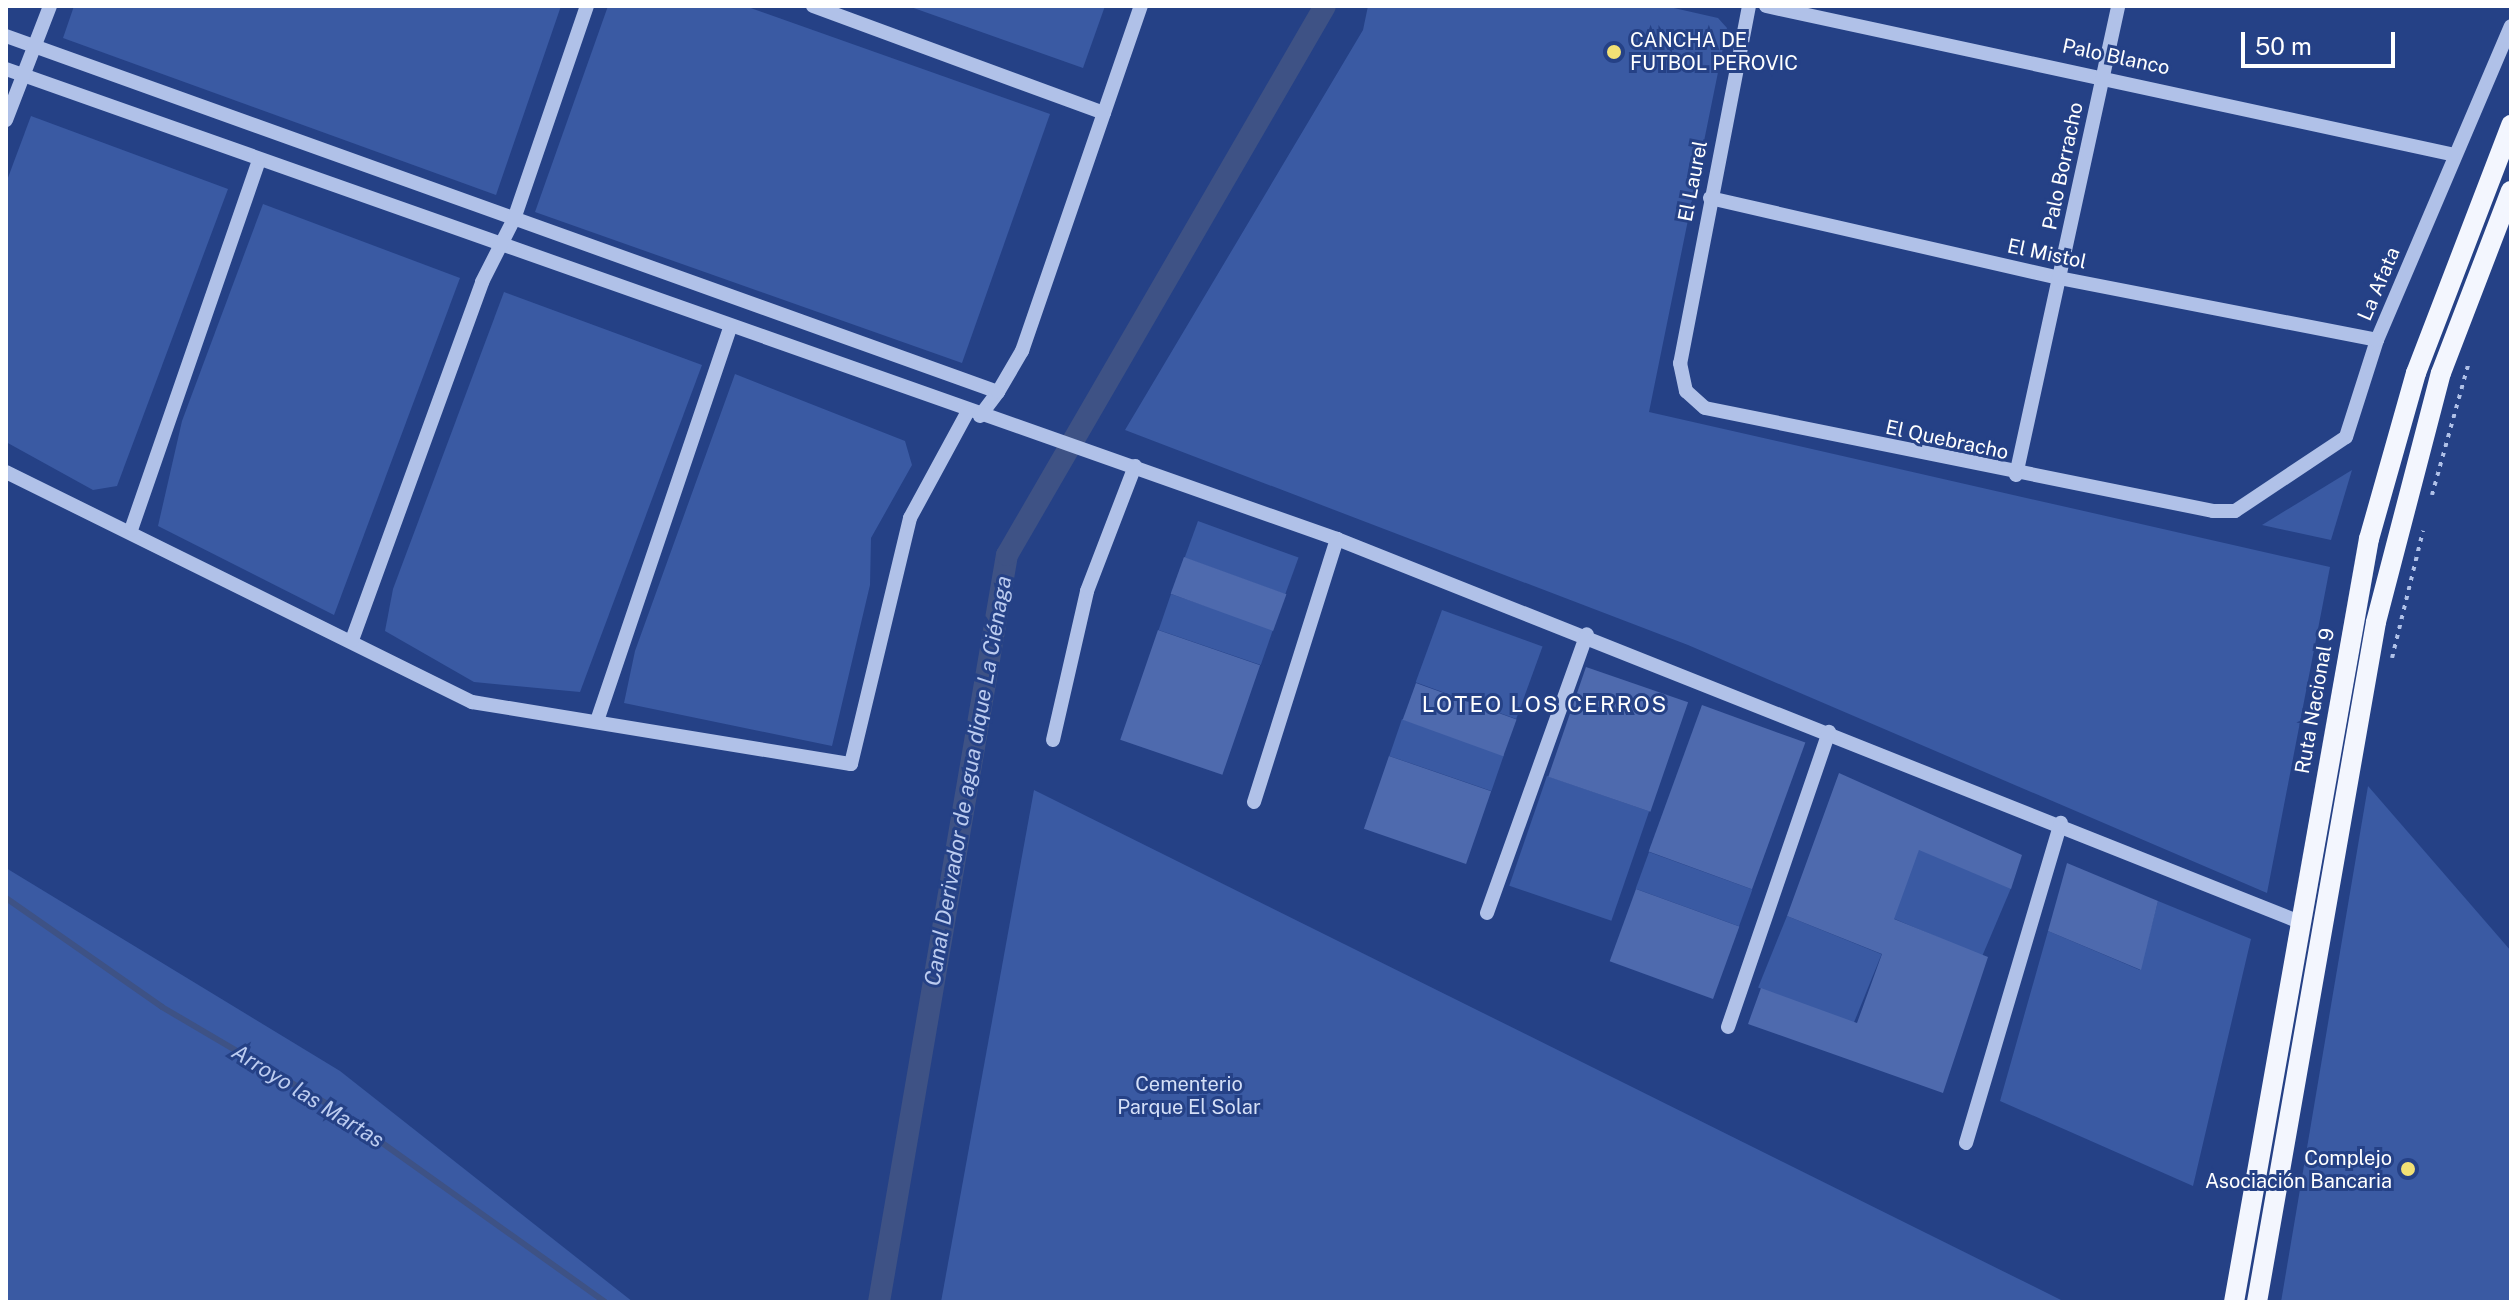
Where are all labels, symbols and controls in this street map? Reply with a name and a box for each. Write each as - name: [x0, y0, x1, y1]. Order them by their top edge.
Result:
- scale bar: [2245, 16, 2399, 66]
- place label: CANCHA DE FUTBOL PEROVIC: [1630, 28, 1798, 75]
- text: 50 m: [2255, 32, 2312, 60]
- street label: Palo Blanco: [2060, 34, 2172, 80]
- marker: CANCHA DE FUTBOL PEROVIC: [1605, 43, 1623, 61]
- street label: Palo Borracho: [2038, 100, 2088, 232]
- street label: El Laurel: [1673, 138, 1713, 224]
- street label: El Mistol: [2005, 234, 2089, 274]
- street label: La Afata: [2353, 244, 2405, 324]
- street label: El Quebracho: [1883, 415, 2011, 465]
- water label: Canal Derivador de agua dique La Ciénaga: [919, 574, 1017, 988]
- street label: Ruta Nacional 9: [2290, 626, 2340, 776]
- district label: LOTEO LOS CERROS: [1422, 692, 1668, 718]
- water label: Arroyo las Martas: [227, 1039, 389, 1153]
- park label: Cementerio Parque El Solar: [1117, 1073, 1261, 1120]
- place label: Complejo Asociación Bancaria: [2205, 1146, 2392, 1193]
- marker: Complejo Asociación Bancaria: [2399, 1160, 2417, 1178]

